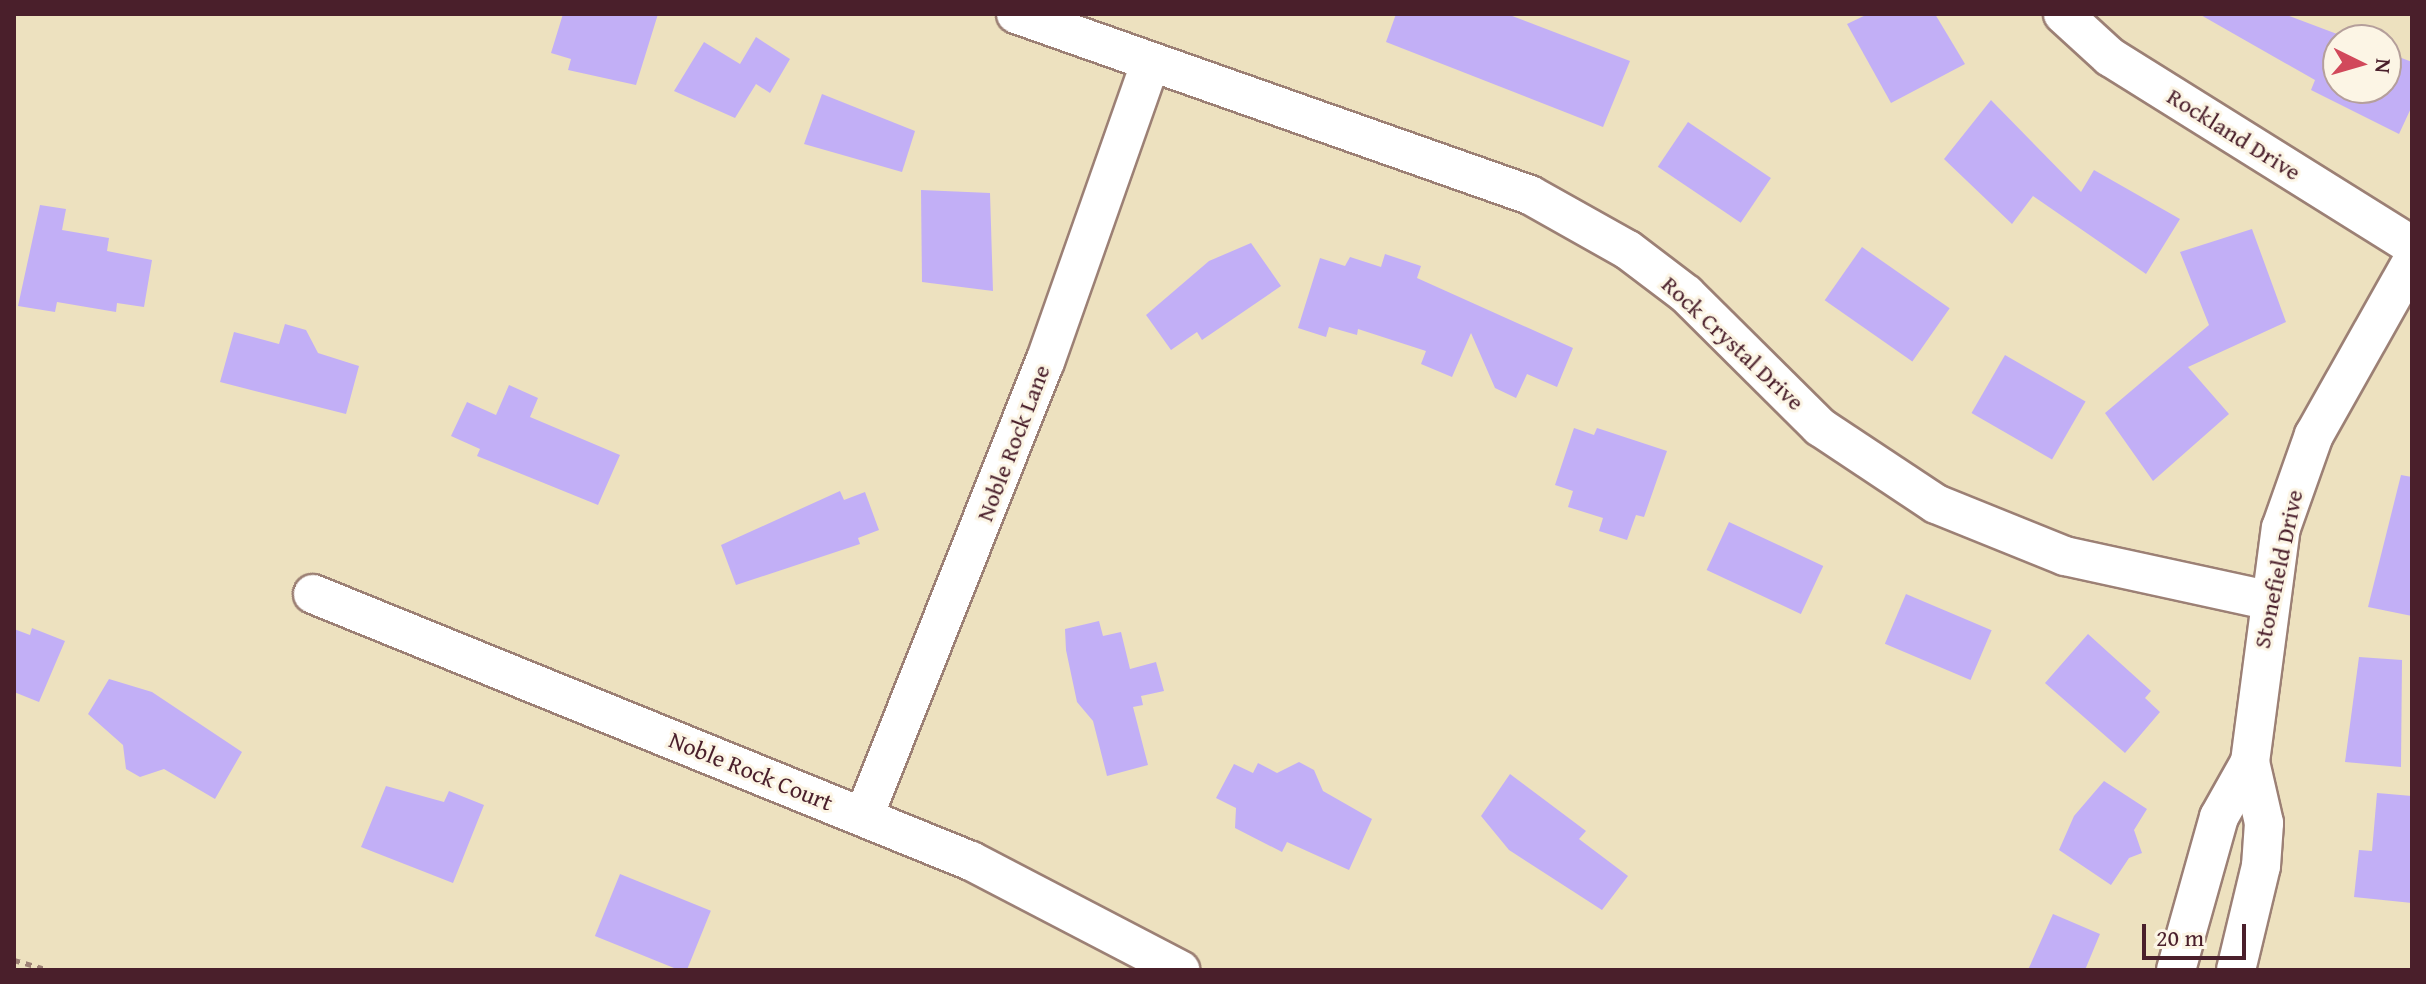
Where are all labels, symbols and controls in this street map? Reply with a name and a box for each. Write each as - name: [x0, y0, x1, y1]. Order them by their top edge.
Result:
- north arrow: [2322, 24, 2402, 104]
- text: N: [2367, 57, 2400, 75]
- street label: Rockland Drive: [2162, 82, 2306, 186]
- street label: Rock Crystal Drive: [1656, 270, 1810, 416]
- street label: Noble Rock Lane: [970, 361, 1056, 525]
- street label: Stonefield Drive: [2247, 487, 2309, 651]
- street label: Noble Rock Court: [665, 725, 837, 817]
- scale bar: [2146, 908, 2250, 958]
- text: 20 m: [2156, 920, 2204, 955]

